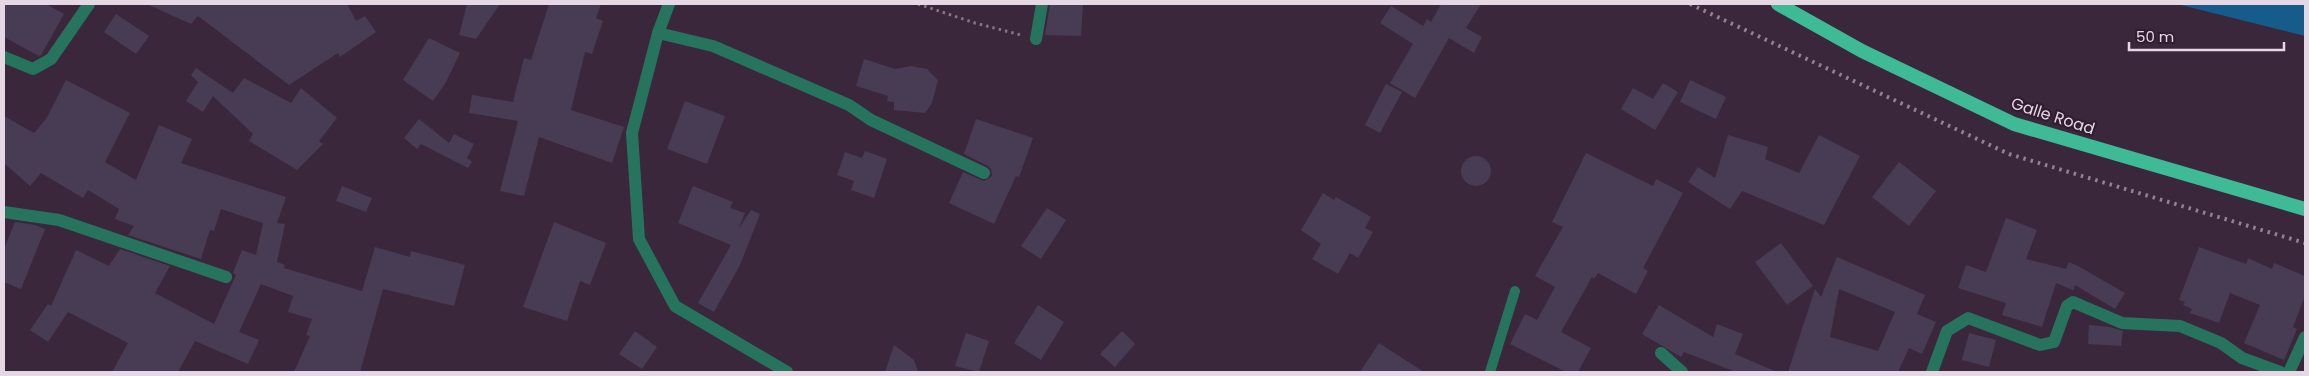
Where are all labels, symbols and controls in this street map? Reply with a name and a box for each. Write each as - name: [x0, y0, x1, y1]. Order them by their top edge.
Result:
- scale bar: [2129, 20, 2284, 52]
- text: 50 m: [2136, 26, 2174, 47]
- street label: Galle Road: [2008, 92, 2098, 140]

